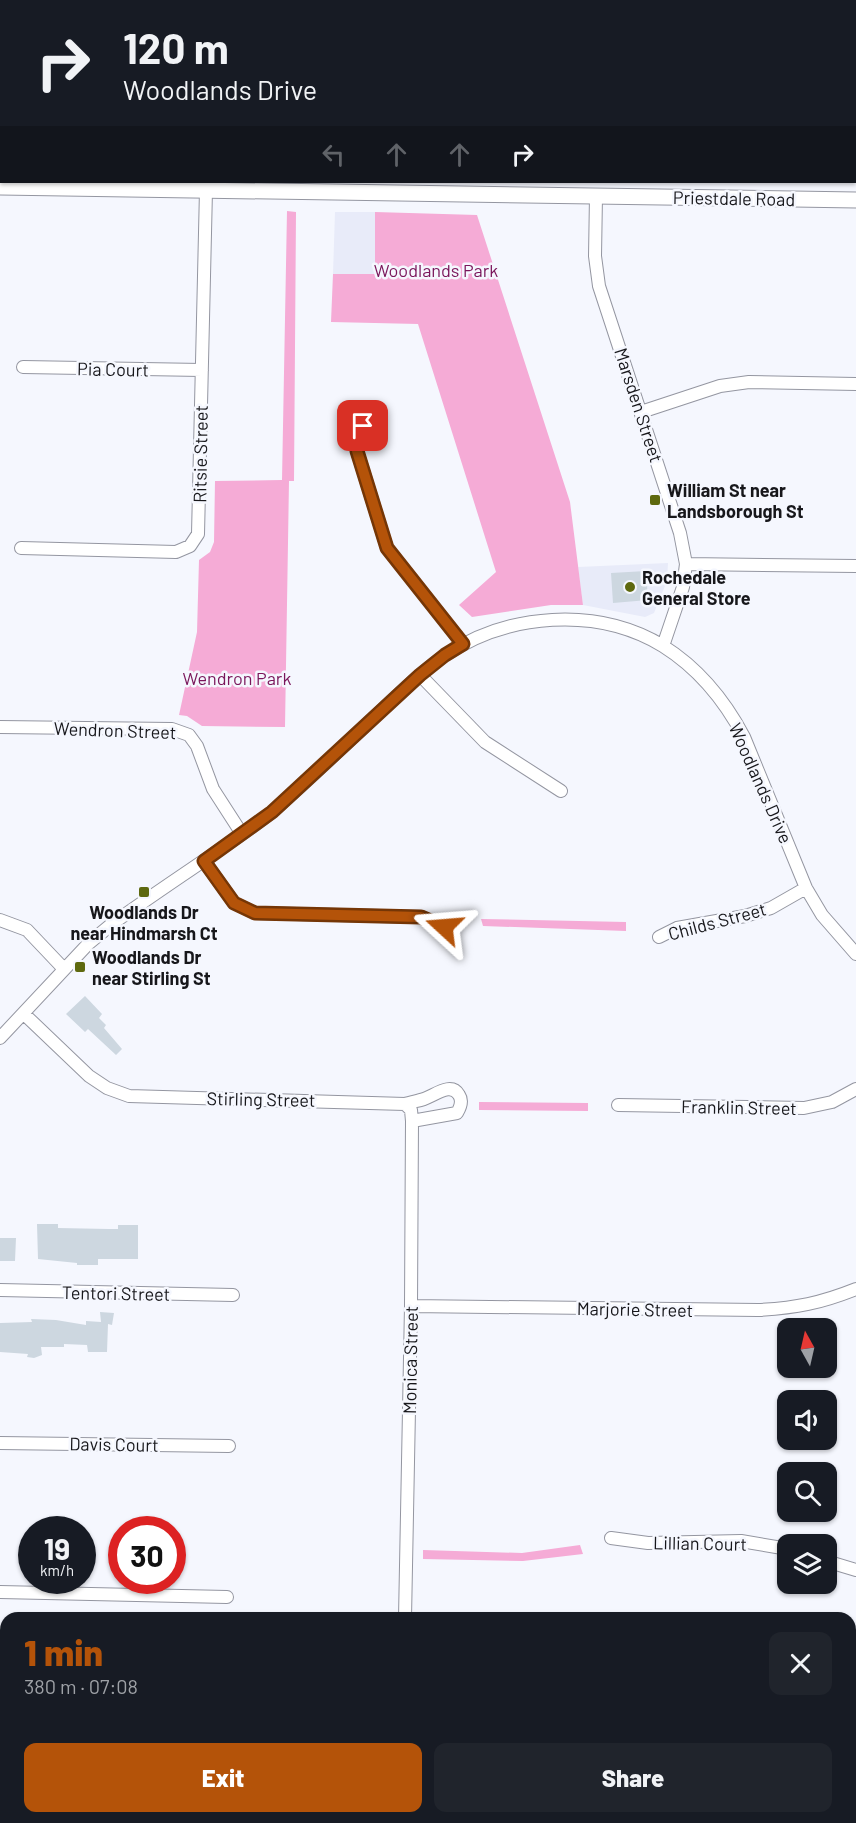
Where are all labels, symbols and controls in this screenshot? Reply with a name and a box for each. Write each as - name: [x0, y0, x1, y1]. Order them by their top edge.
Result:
- text: 120 m: [123, 22, 229, 72]
- icon: right: [24, 24, 102, 102]
- text: Woodlands Drive: [123, 73, 317, 105]
- icon: left: [317, 138, 350, 171]
- icon: ahead: [380, 138, 413, 171]
- icon: ahead: [443, 138, 476, 171]
- icon: right: [506, 138, 539, 171]
- street label: Priestdale Road: [673, 186, 795, 210]
- park label: Woodlands Park: [374, 259, 498, 281]
- street label: Marsden Street: [610, 345, 668, 465]
- street label: Pia Court: [77, 357, 149, 381]
- pin: [337, 400, 388, 451]
- street label: Ritsie Street: [188, 405, 212, 503]
- icon: arrive: [346, 409, 379, 442]
- place label: William St near Landsborough St: [667, 479, 804, 522]
- marker: William St near Landsborough St: [648, 493, 662, 507]
- place label: Rochedale General Store: [642, 566, 751, 609]
- marker: Rochedale General Store: [623, 580, 637, 594]
- park label: Wendron Park: [183, 667, 291, 689]
- street label: Wendron Street: [53, 717, 177, 743]
- street label: Woodlands Drive: [725, 719, 797, 847]
- marker: Woodlands Dr near Hindmarsh Ct: [137, 885, 151, 899]
- position arrow: [412, 895, 476, 959]
- street label: Childs Street: [666, 897, 768, 945]
- place label: Woodlands Dr near Hindmarsh Ct: [71, 901, 218, 944]
- place label: Woodlands Dr near Stirling St: [92, 946, 211, 989]
- marker: Woodlands Dr near Stirling St: [73, 960, 87, 974]
- street label: Stirling Street: [206, 1087, 316, 1111]
- street label: Franklin Street: [681, 1095, 797, 1119]
- street label: Tentori Street: [62, 1281, 170, 1305]
- street label: Marjorie Street: [577, 1297, 693, 1321]
- street label: Monica Street: [398, 1306, 422, 1414]
- north arrow: [777, 1318, 837, 1378]
- map controls: [777, 1318, 837, 1594]
- button: sound: [777, 1390, 837, 1450]
- street label: Davis Court: [69, 1432, 159, 1456]
- button: search: [777, 1462, 837, 1522]
- speed limit sign: 30: [108, 1516, 186, 1594]
- text: 19: [44, 1530, 70, 1566]
- street label: Lillian Court: [653, 1531, 747, 1555]
- button: layers: [777, 1534, 837, 1594]
- text: km/h: [40, 1561, 74, 1579]
- text: 1 min: [24, 1630, 103, 1673]
- button: close: [769, 1632, 832, 1695]
- text: 380 m · 07:08: [24, 1674, 138, 1698]
- button: Exit: [24, 1743, 422, 1812]
- button: Share: [434, 1743, 832, 1812]

